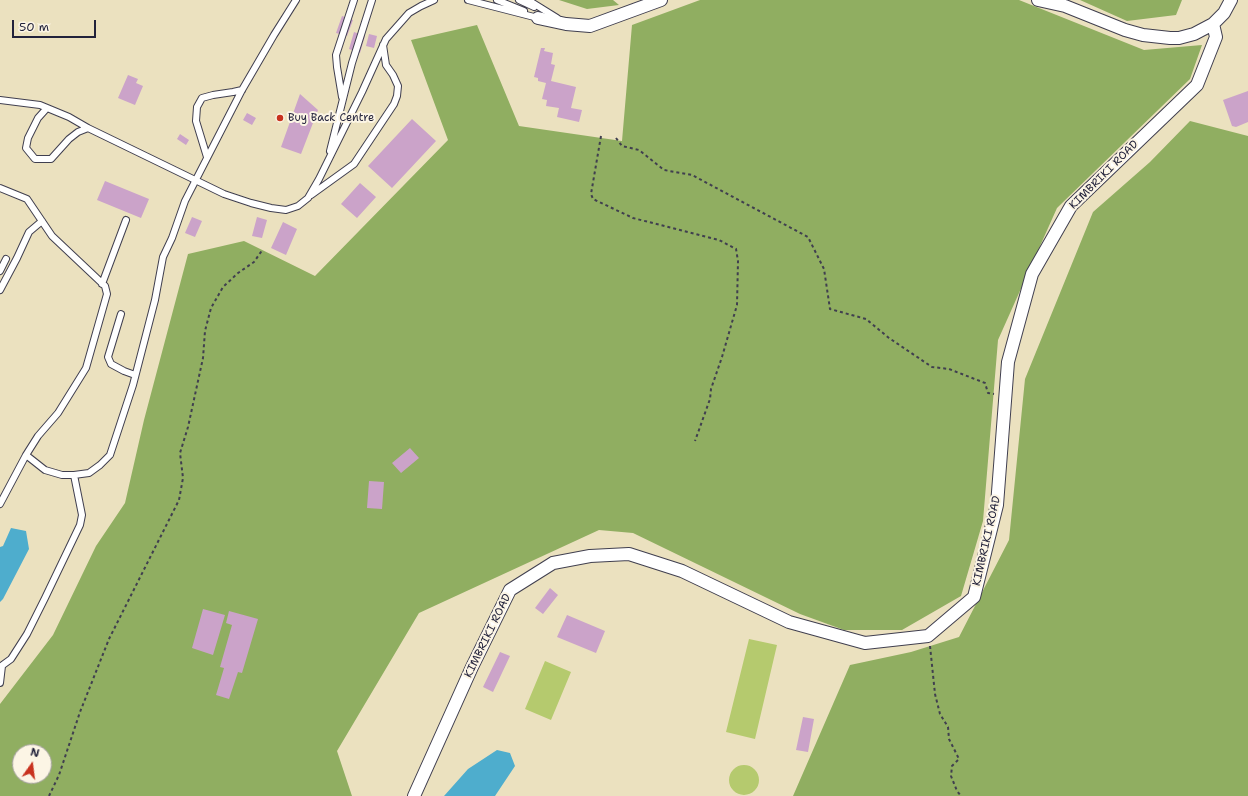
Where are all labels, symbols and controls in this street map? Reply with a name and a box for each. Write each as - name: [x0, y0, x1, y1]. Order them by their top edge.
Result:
- scale bar: [14, 12, 98, 38]
- text: 50 m: [19, 19, 49, 35]
- place label: Buy Back Centre: [288, 111, 374, 125]
- marker: Buy Back Centre: [275, 113, 285, 123]
- street label: KIMBRIKI ROAD: [1067, 138, 1141, 212]
- street label: KIMBRIKI ROAD: [970, 495, 1004, 587]
- street label: KIMBRIKI ROAD: [462, 592, 514, 680]
- north arrow: [12, 744, 52, 784]
- text: N: [29, 745, 41, 761]

